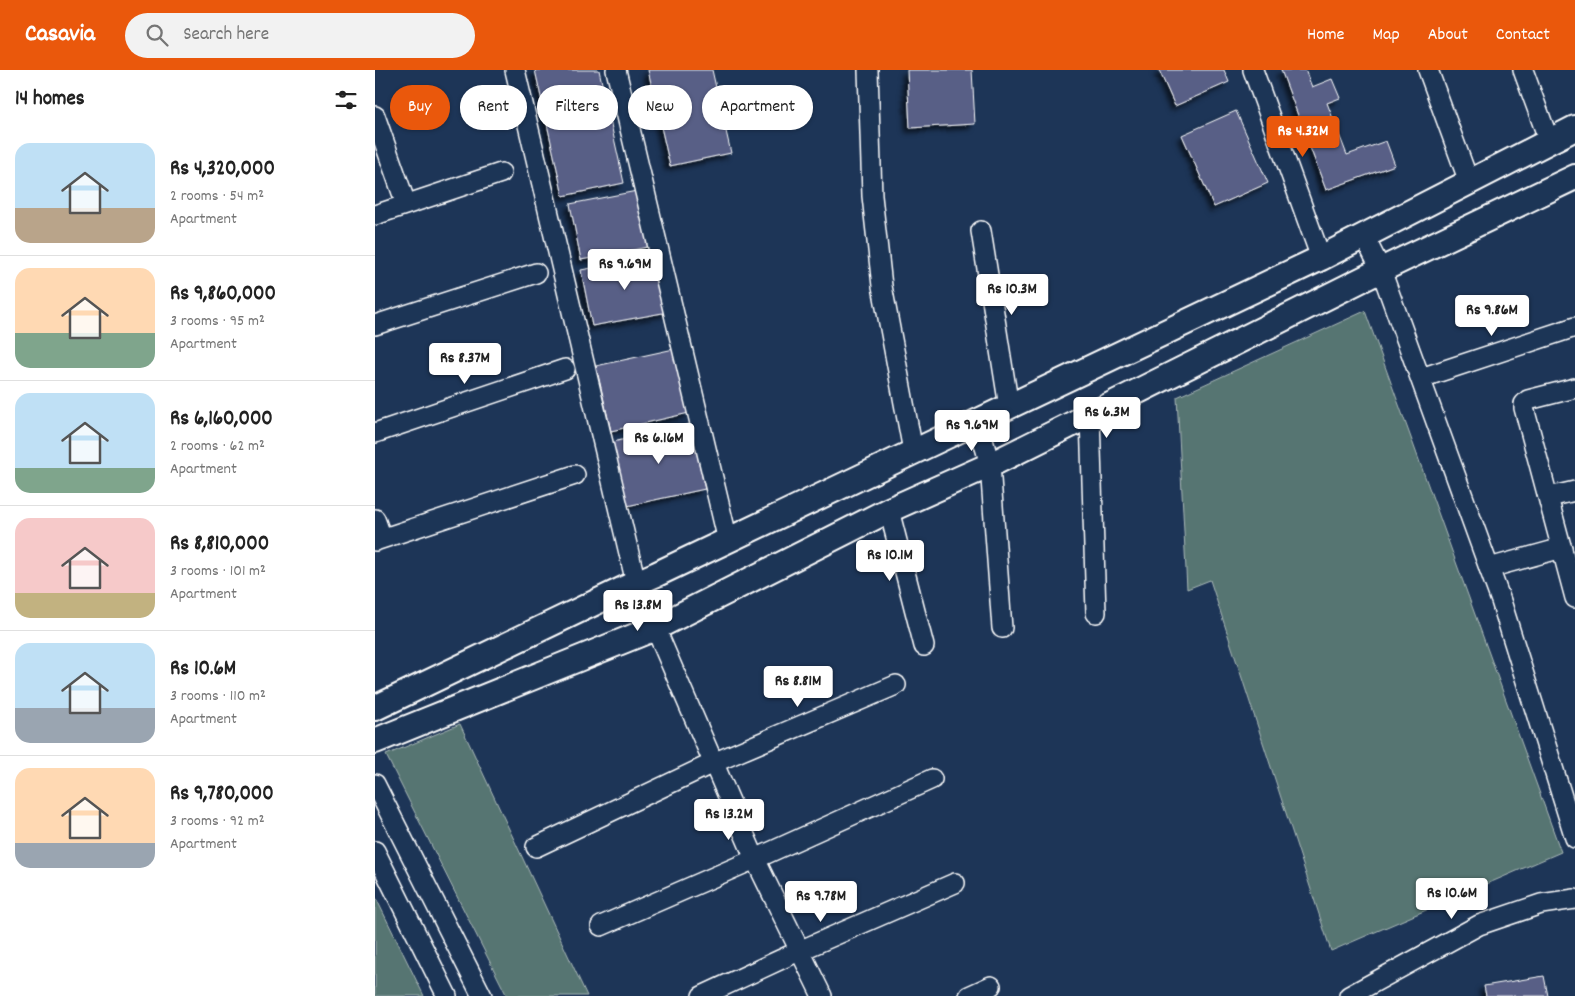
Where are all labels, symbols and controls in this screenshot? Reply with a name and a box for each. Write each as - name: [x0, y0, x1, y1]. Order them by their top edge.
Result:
- search box: [125, 13, 475, 58]
- text: Casavia: [25, 18, 95, 52]
- icon: search: [143, 21, 171, 49]
- text: Search here: [183, 22, 269, 49]
- text: Home: [1307, 23, 1344, 48]
- text: Map: [1372, 23, 1400, 48]
- text: About: [1428, 23, 1468, 48]
- text: Contact: [1496, 23, 1550, 48]
- text: 14 homes: [15, 85, 85, 115]
- chip: Buy: [390, 85, 450, 130]
- chip: Rent: [460, 85, 527, 130]
- chip: Filters: [537, 85, 618, 130]
- chip: New: [628, 85, 692, 130]
- chip: Apartment: [702, 85, 813, 130]
- icon: filters: [332, 86, 360, 114]
- pin: Rs 4.32M: [1251, 116, 1355, 158]
- text: Rs 4.32M: [1278, 120, 1328, 143]
- text: Rs 4,320,000: [170, 155, 275, 185]
- icon: home: [55, 163, 115, 223]
- text: 2 rooms · 54 m²: [170, 185, 264, 208]
- text: Apartment: [170, 208, 237, 231]
- pin: Rs 9.69M: [573, 248, 677, 291]
- text: Rs 9.69M: [599, 253, 651, 276]
- pin: Rs 10.3M: [960, 274, 1064, 316]
- text: Rs 10.3M: [987, 278, 1037, 301]
- text: Rs 9,860,000: [170, 280, 276, 310]
- icon: home: [55, 288, 115, 348]
- pin: Rs 9.86M: [1440, 294, 1544, 337]
- text: Rs 9.86M: [1466, 299, 1518, 322]
- text: 3 rooms · 95 m²: [170, 310, 265, 333]
- text: Apartment: [170, 333, 237, 356]
- pin: Rs 8.37M: [413, 342, 517, 385]
- text: Rs 8.37M: [440, 347, 490, 370]
- pin: Rs 6.3M: [1061, 396, 1153, 439]
- text: Rs 6.3M: [1084, 401, 1130, 424]
- text: Rs 6,160,000: [170, 405, 273, 435]
- pin: Rs 9.69M: [920, 410, 1024, 452]
- icon: home: [55, 413, 115, 473]
- text: Rs 9.69M: [946, 414, 998, 437]
- pin: Rs 6.16M: [607, 422, 711, 465]
- text: Rs 6.16M: [634, 427, 684, 450]
- text: 2 rooms · 62 m²: [170, 435, 265, 458]
- text: Apartment: [170, 458, 237, 481]
- text: Rs 8,810,000: [170, 530, 269, 560]
- icon: home: [55, 538, 115, 598]
- pin: Rs 10.1M: [838, 540, 942, 582]
- text: Rs 10.1M: [867, 544, 913, 567]
- text: 3 rooms · 101 m²: [170, 560, 266, 583]
- text: Apartment: [170, 583, 237, 606]
- pin: Rs 13.8M: [586, 590, 690, 632]
- text: Rs 13.8M: [614, 594, 662, 617]
- text: Rs 10.6M: [170, 655, 236, 685]
- icon: home: [55, 663, 115, 723]
- pin: Rs 8.81M: [746, 666, 850, 708]
- text: Rs 8.81M: [775, 670, 821, 693]
- text: 3 rooms · 110 m²: [170, 685, 266, 708]
- text: Apartment: [170, 708, 237, 731]
- text: Rs 9,780,000: [170, 780, 274, 810]
- icon: home: [55, 788, 115, 848]
- pin: Rs 13.2M: [677, 798, 781, 841]
- text: Rs 13.2M: [705, 803, 753, 826]
- text: 3 rooms · 92 m²: [170, 810, 264, 833]
- text: Apartment: [170, 833, 237, 856]
- pin: Rs 10.6M: [1400, 878, 1504, 920]
- pin: Rs 9.78M: [769, 880, 873, 923]
- text: Rs 10.6M: [1427, 882, 1477, 905]
- text: Rs 9.78M: [796, 885, 846, 908]

